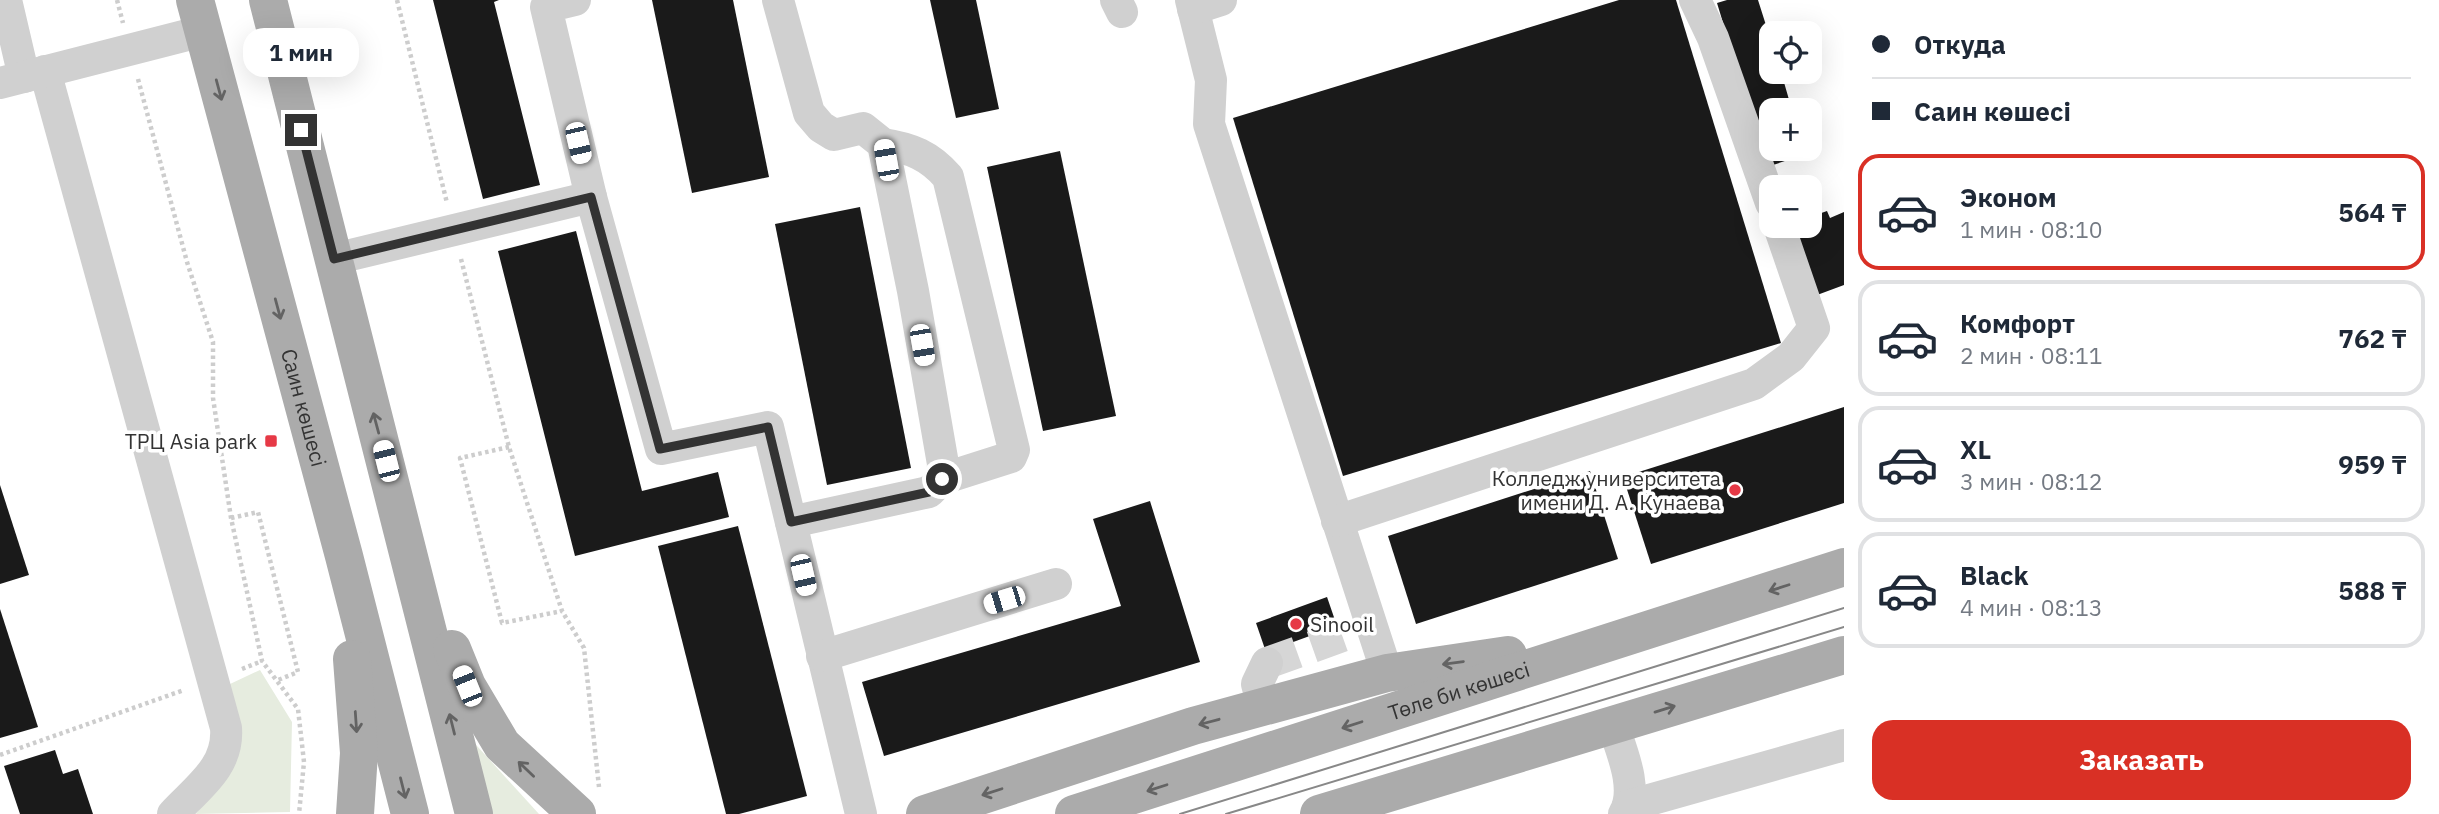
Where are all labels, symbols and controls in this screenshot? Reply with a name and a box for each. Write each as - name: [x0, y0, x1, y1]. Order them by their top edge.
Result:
- map controls: [1759, 21, 1822, 238]
- button: locate: [1759, 21, 1822, 84]
- text: Откуда: [1914, 27, 2006, 61]
- callout: 1 мин: [243, 29, 359, 78]
- text: 1 мин: [269, 37, 333, 67]
- one-way arrow: [213, 78, 226, 100]
- text: Саин көшесі: [1914, 94, 2071, 128]
- button: +: [1759, 98, 1822, 161]
- route end: [285, 114, 317, 146]
- car: [564, 120, 593, 166]
- car: [873, 137, 900, 183]
- button: −: [1759, 175, 1822, 238]
- text: Эконом: [1960, 180, 2057, 214]
- icon: car: [1876, 181, 1939, 244]
- text: 564 ₸: [2338, 195, 2407, 229]
- text: 1 мин · 08:10: [1960, 214, 2103, 244]
- one-way arrow: [272, 297, 285, 320]
- text: Комфорт: [1960, 306, 2075, 340]
- icon: car: [1876, 307, 1939, 370]
- text: 762 ₸: [2338, 321, 2407, 355]
- car: [909, 322, 936, 368]
- text: 2 мин · 08:11: [1960, 340, 2103, 370]
- street label: Саин көшесі: [275, 346, 333, 470]
- one-way arrow: [369, 412, 382, 435]
- place label: ТРЦ Asia park: [125, 427, 257, 455]
- text: XL: [1960, 432, 1991, 466]
- marker: ТРЦ Asia park: [263, 433, 279, 449]
- icon: car: [1876, 433, 1939, 496]
- car: [371, 438, 402, 484]
- text: 959 ₸: [2338, 447, 2407, 481]
- route start: [926, 463, 958, 495]
- place label: Колледж университета имени Д. А. Кунаева: [1492, 464, 1721, 516]
- text: 3 мин · 08:12: [1960, 466, 2103, 496]
- marker: Колледж университета имени Д. А. Кунаева: [1727, 482, 1743, 498]
- car: [789, 552, 818, 598]
- text: Black: [1960, 558, 2028, 592]
- icon: car: [1876, 559, 1939, 622]
- text: 588 ₸: [2338, 573, 2407, 607]
- one-way arrow: [1768, 582, 1790, 595]
- car: [981, 584, 1028, 616]
- text: 4 мин · 08:13: [1960, 592, 2103, 622]
- place label: Sinooil: [1310, 610, 1374, 638]
- marker: Sinooil: [1288, 616, 1304, 632]
- street label: Төле би көшесі: [1384, 655, 1533, 726]
- one-way arrow: [1442, 657, 1465, 670]
- car: [450, 663, 485, 709]
- one-way arrow: [1654, 702, 1676, 715]
- one-way arrow: [350, 710, 363, 733]
- one-way arrow: [445, 713, 458, 736]
- one-way arrow: [1198, 716, 1220, 729]
- one-way arrow: [1342, 720, 1364, 732]
- button: Заказать: [1872, 720, 2411, 800]
- one-way arrow: [517, 761, 535, 777]
- one-way arrow: [397, 776, 410, 799]
- one-way arrow: [1146, 782, 1168, 795]
- one-way arrow: [981, 786, 1003, 799]

